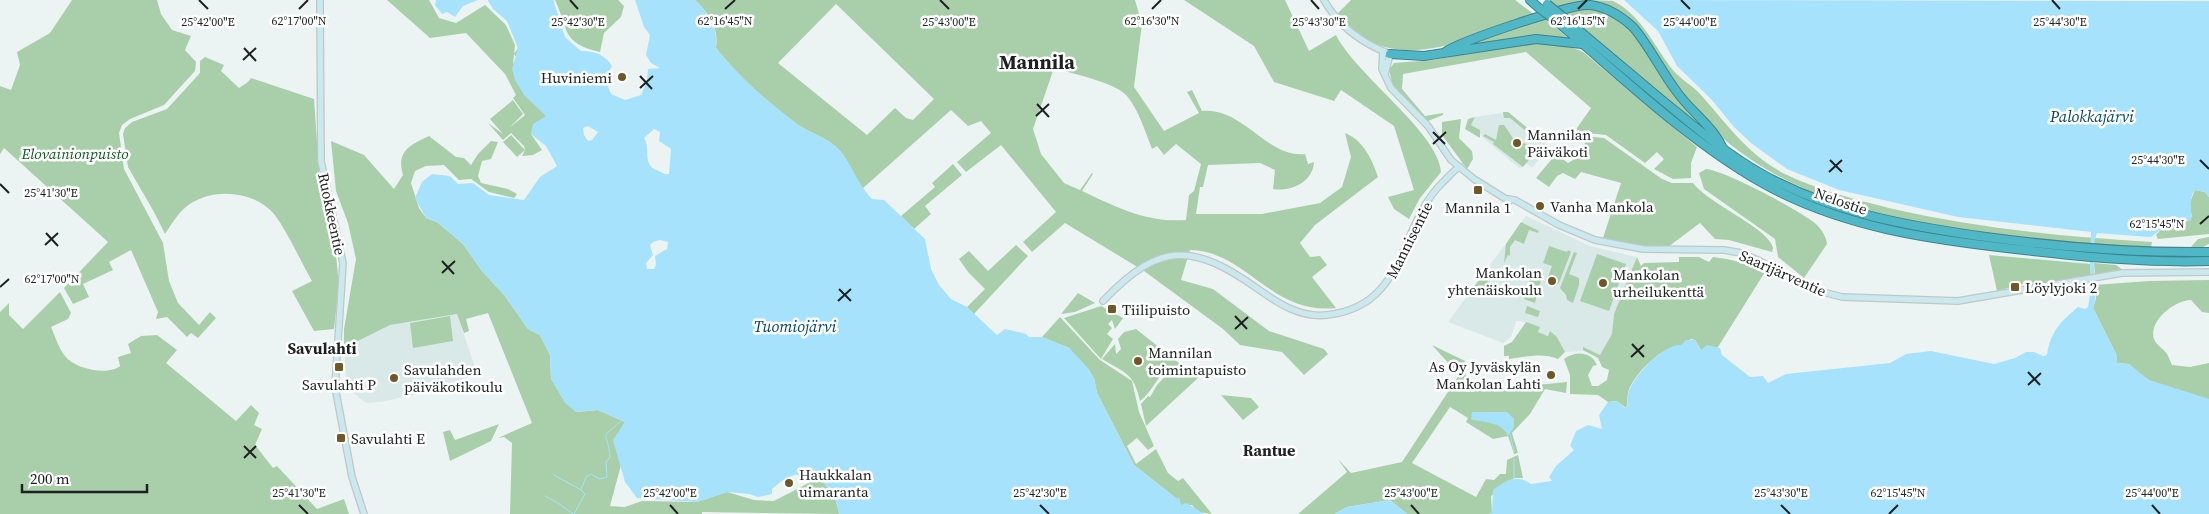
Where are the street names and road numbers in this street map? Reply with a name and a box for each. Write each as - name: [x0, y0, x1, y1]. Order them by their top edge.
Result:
- street label: Ruokkeentie: [313, 171, 351, 257]
- street label: Nelostie: [1812, 182, 1871, 220]
- street label: Mannisentie: [1381, 198, 1437, 282]
- street label: Saarijärventie: [1736, 245, 1830, 302]

